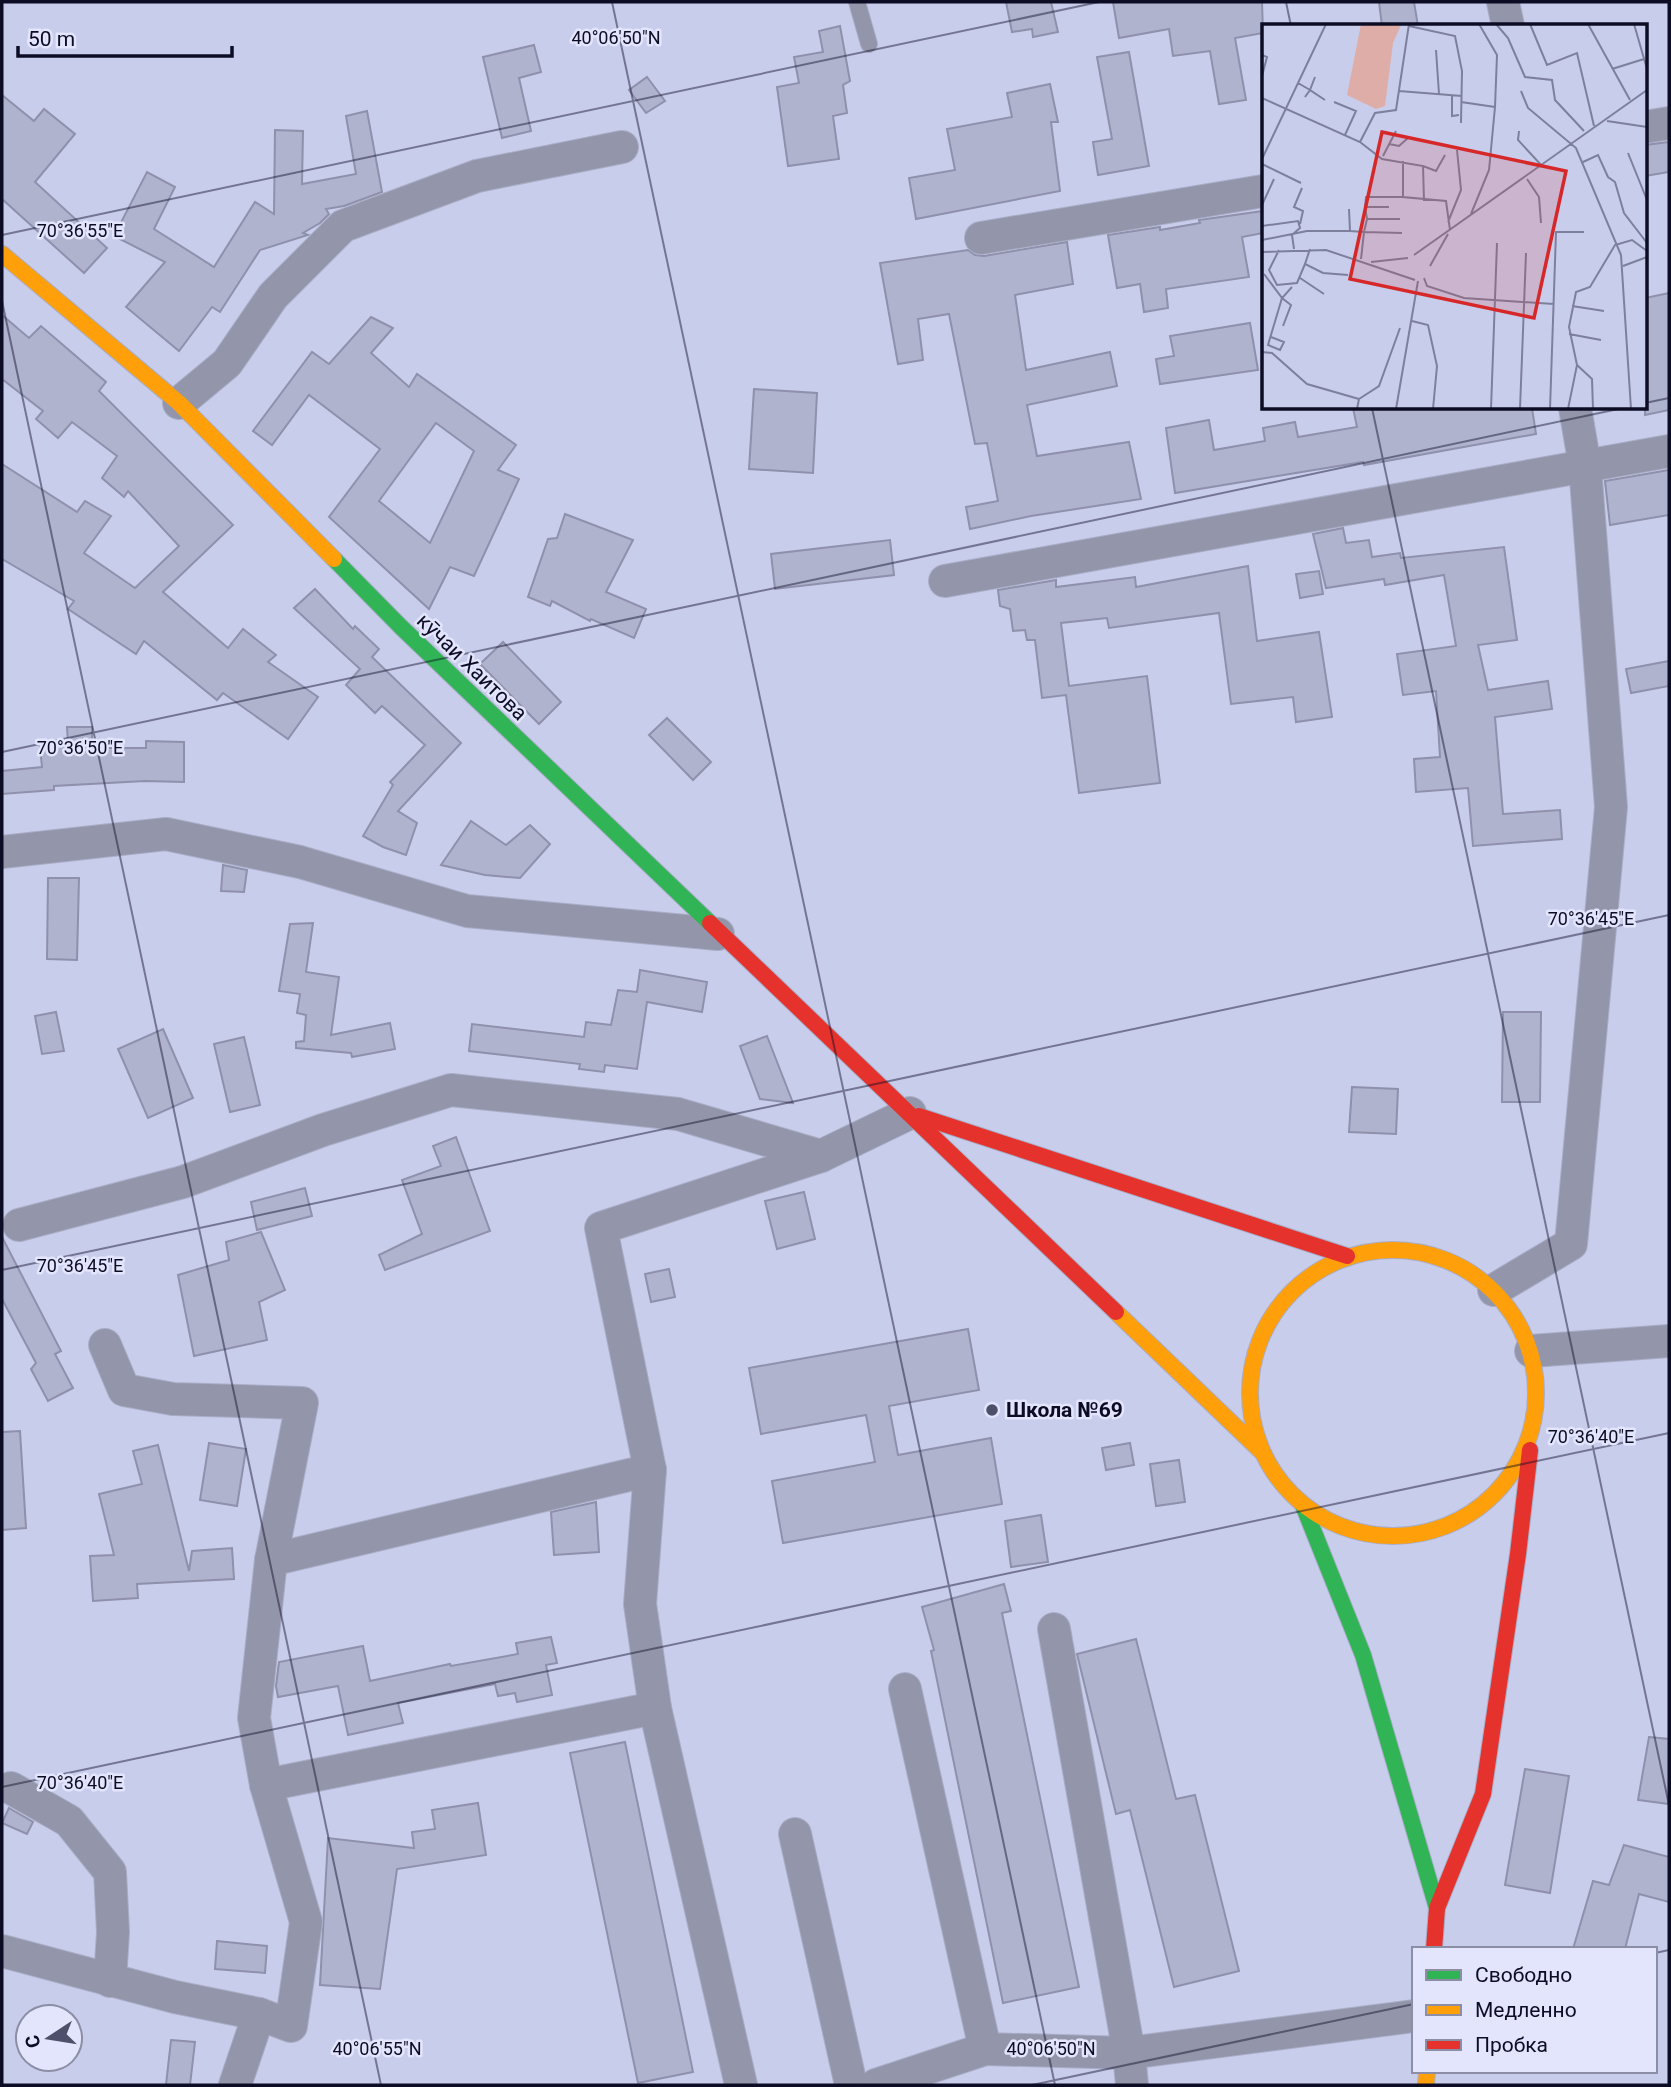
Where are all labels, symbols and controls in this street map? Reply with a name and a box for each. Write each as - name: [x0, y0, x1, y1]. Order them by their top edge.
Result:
- scale bar: [18, 14, 231, 58]
- inset map: [1262, 24, 1646, 410]
- text: 50 m: [28, 27, 75, 51]
- text: 40°06'50"N: [571, 27, 661, 48]
- text: 70°36'55"E: [37, 220, 123, 241]
- street label: кӯчаи Хаитова: [412, 609, 532, 725]
- text: 70°36'50"E: [37, 737, 123, 758]
- text: 70°36'45"E: [1548, 908, 1634, 929]
- text: 70°36'45"E: [37, 1255, 123, 1276]
- place label: Школа №69: [1006, 1398, 1123, 1422]
- marker: Школа №69: [984, 1402, 1000, 1418]
- text: 70°36'40"E: [1548, 1426, 1634, 1447]
- text: 70°36'40"E: [37, 1772, 123, 1793]
- legend: [1412, 1947, 1657, 2073]
- text: Свободно: [1475, 1963, 1572, 1987]
- text: Медленно: [1475, 1998, 1577, 2022]
- north arrow: [14, 2003, 84, 2073]
- text: С: [20, 2033, 45, 2050]
- text: Пробка: [1475, 2033, 1548, 2057]
- text: 40°06'55"N: [332, 2038, 422, 2059]
- text: 40°06'50"N: [1006, 2038, 1096, 2059]

